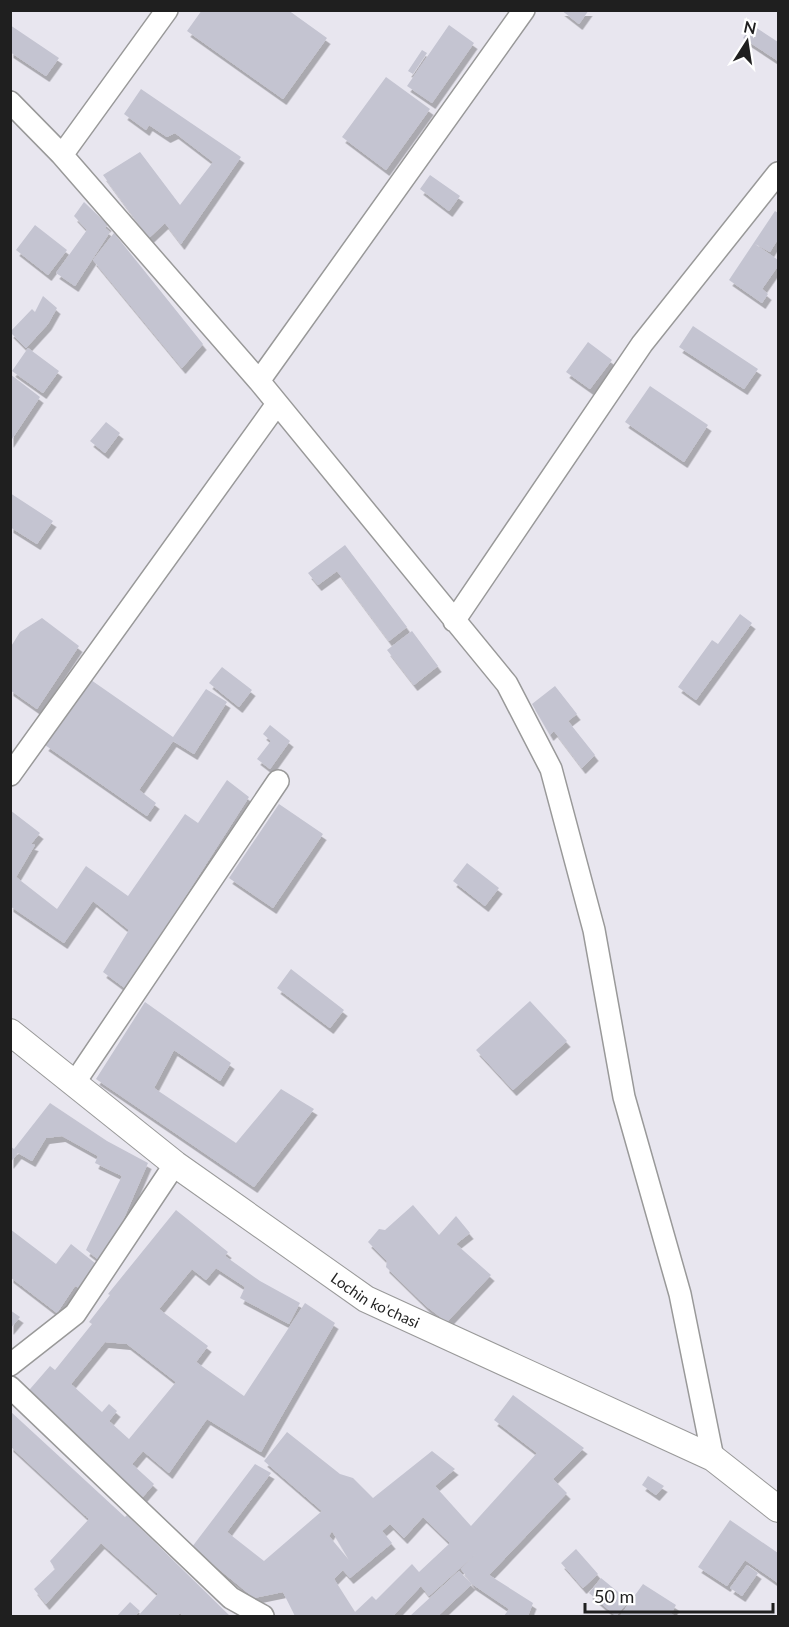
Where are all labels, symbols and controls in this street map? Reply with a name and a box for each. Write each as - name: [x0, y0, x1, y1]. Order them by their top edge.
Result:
- north arrow: [717, 12, 777, 72]
- text: N: [742, 16, 758, 37]
- street label: Lochin ko'chasi: [328, 1268, 422, 1331]
- scale bar: [585, 1576, 772, 1614]
- text: 50 m: [594, 1585, 634, 1607]

